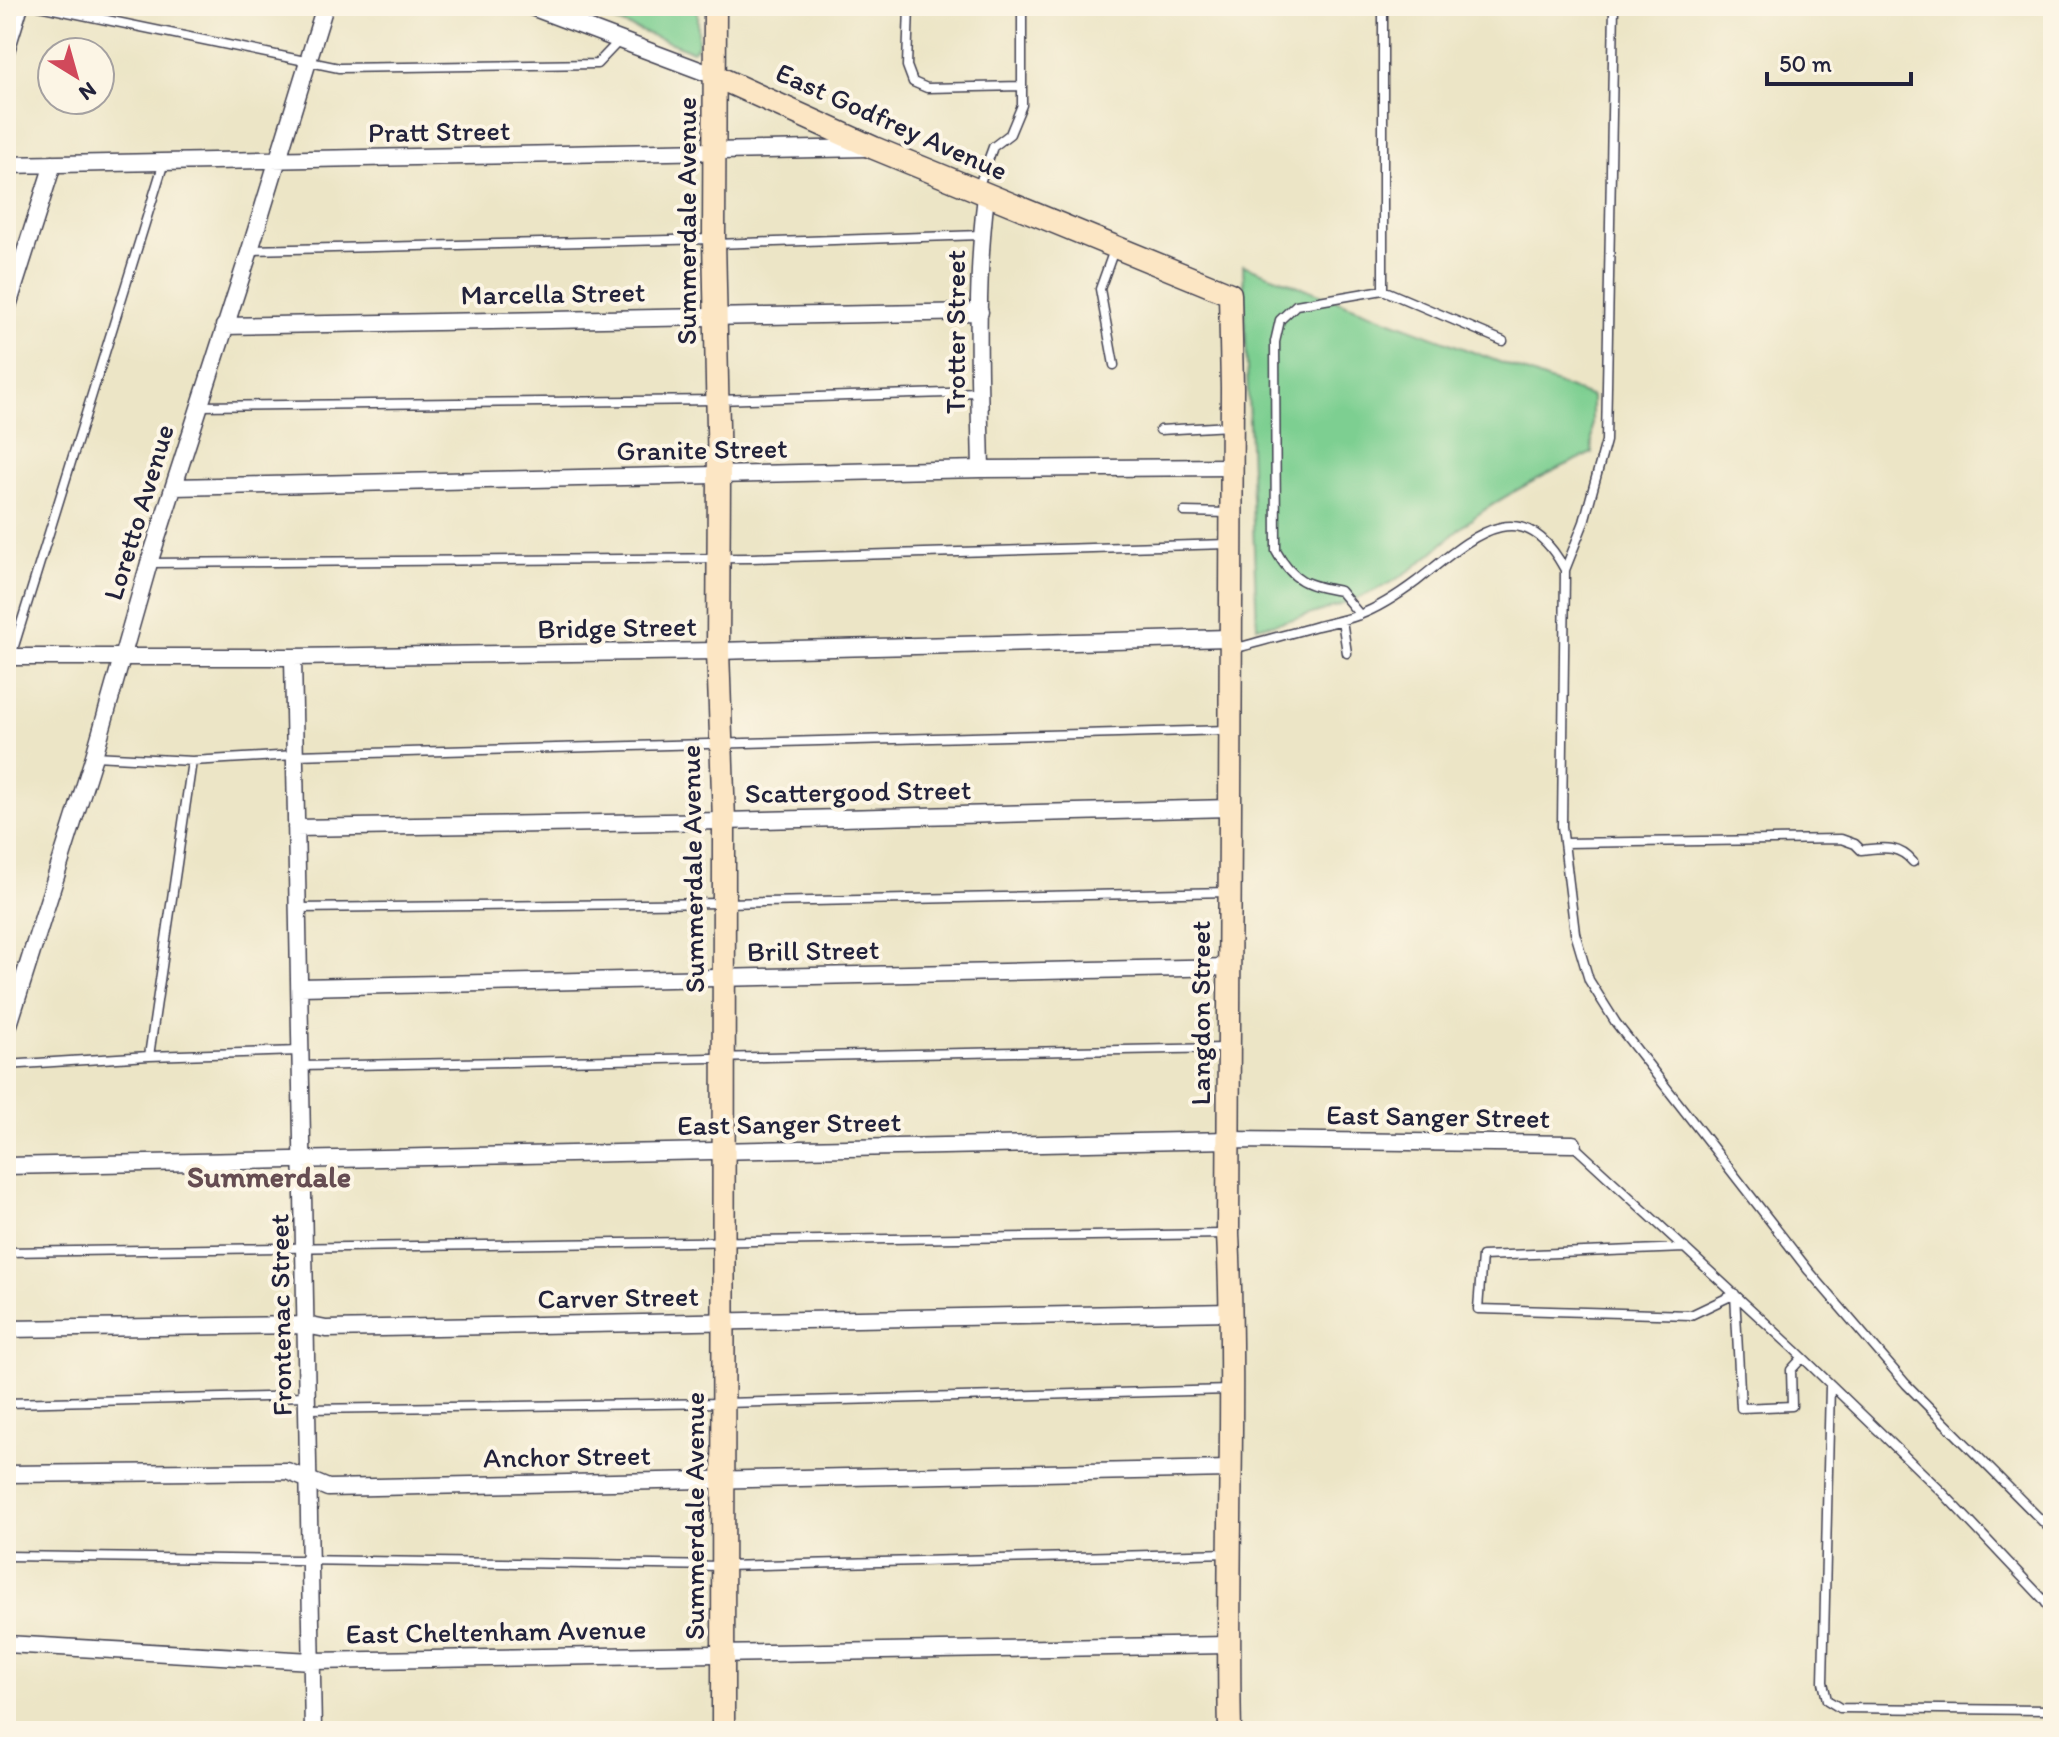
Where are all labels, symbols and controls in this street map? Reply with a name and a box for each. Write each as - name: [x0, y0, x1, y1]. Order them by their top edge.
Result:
- north arrow: [36, 36, 116, 116]
- scale bar: [1767, 36, 1911, 86]
- text: 50 m: [1779, 49, 1832, 78]
- street label: East Godfrey Avenue: [771, 55, 1013, 187]
- text: N: [74, 76, 102, 107]
- street label: Summerdale Avenue: [669, 97, 703, 345]
- street label: Pratt Street: [367, 113, 511, 149]
- street label: Trotter Street: [938, 250, 972, 414]
- street label: Marcella Street: [460, 274, 646, 312]
- street label: Loretto Avenue: [95, 420, 181, 604]
- street label: Granite Street: [616, 431, 788, 467]
- street label: Bridge Street: [537, 609, 697, 645]
- street label: Summerdale Avenue: [673, 745, 711, 993]
- street label: Scattergood Street: [744, 772, 972, 810]
- street label: Langdon Street: [1183, 920, 1217, 1106]
- street label: Brill Street: [746, 932, 880, 968]
- street label: East Sanger Street: [1326, 1097, 1550, 1135]
- street label: East Sanger Street: [677, 1104, 901, 1142]
- district label: Summerdale: [187, 1158, 351, 1195]
- street label: Frontenac Street: [261, 1214, 299, 1416]
- street label: Carver Street: [537, 1279, 699, 1315]
- street label: Summerdale Avenue: [677, 1392, 711, 1640]
- street label: Anchor Street: [483, 1438, 651, 1474]
- street label: East Cheltenham Avenue: [345, 1611, 647, 1651]

